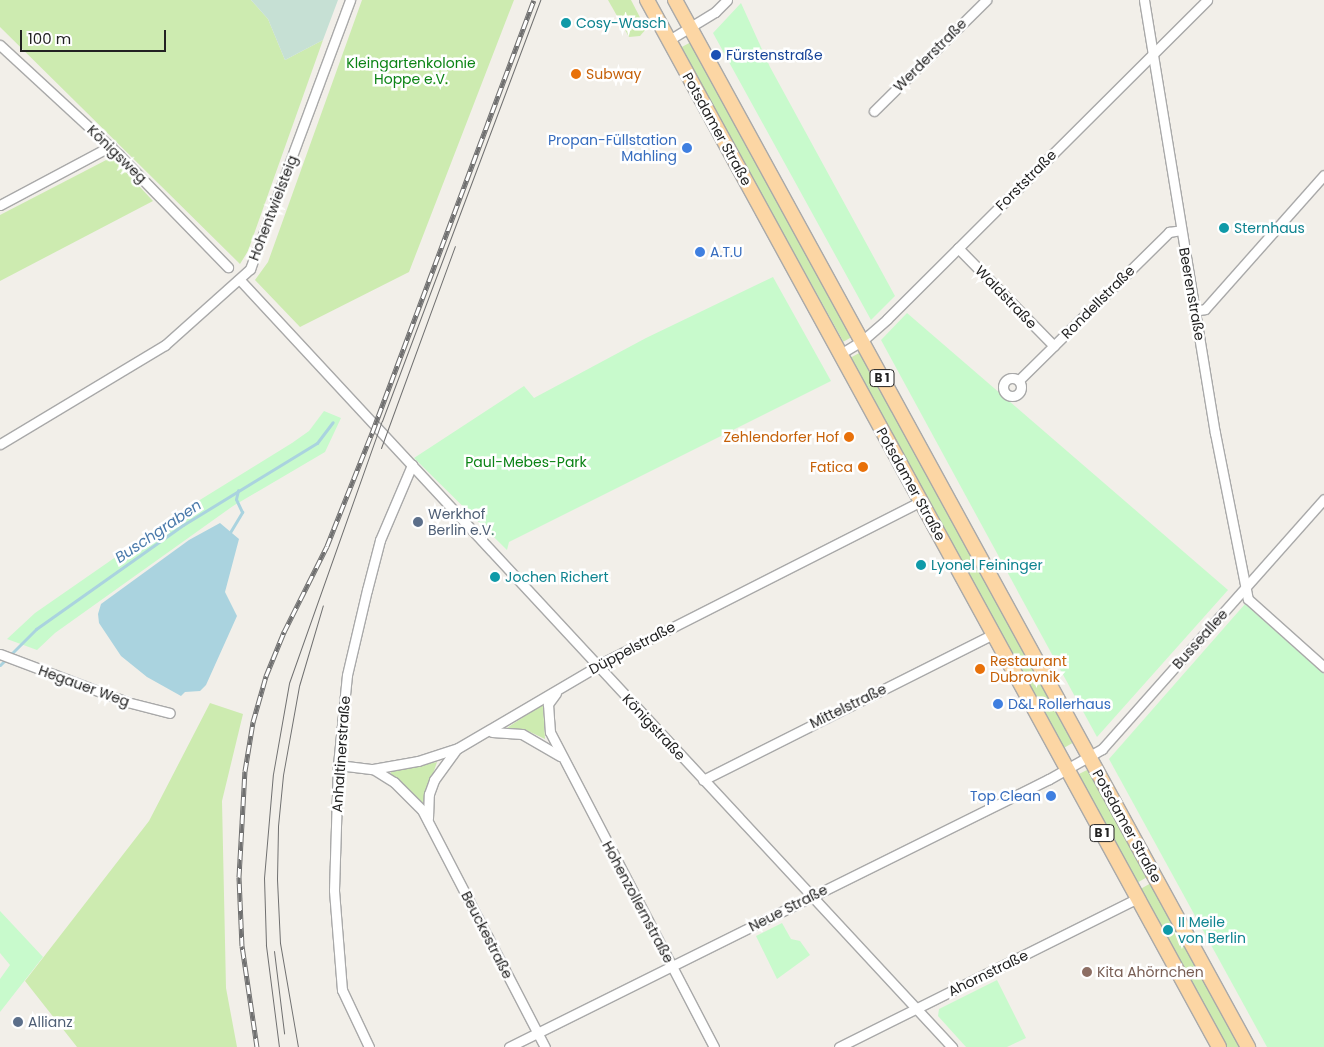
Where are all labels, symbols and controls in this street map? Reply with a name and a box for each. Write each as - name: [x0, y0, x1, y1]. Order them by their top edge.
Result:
- place label: Cosy-Wasch: [576, 15, 667, 31]
- street label: Werderstraße: [890, 15, 970, 95]
- marker: Cosy-Wasch: [560, 17, 572, 29]
- scale bar: [22, 20, 169, 52]
- text: 100 m: [28, 28, 71, 49]
- place label: Fürstenstraße: [726, 47, 823, 63]
- marker: Fürstenstraße: [710, 49, 722, 61]
- park label: Kleingartenkolonie Hoppe e.V.: [346, 55, 476, 88]
- place label: Subway: [586, 66, 641, 82]
- marker: Subway: [570, 68, 582, 80]
- street label: Potsdamer Straße: [679, 70, 755, 188]
- street label: Königsweg: [84, 122, 150, 186]
- place label: Propan-Füllstation Mahling: [548, 132, 677, 164]
- marker: Propan-Füllstation Mahling: [681, 142, 693, 154]
- street label: Forststraße: [992, 146, 1060, 214]
- street label: Hohentwielsteig: [245, 153, 301, 263]
- place label: Sternhaus: [1234, 220, 1305, 236]
- marker: Sternhaus: [1218, 222, 1230, 234]
- place label: A.T.U: [710, 244, 742, 260]
- marker: A.T.U: [694, 246, 706, 258]
- street label: Beerenstraße: [1176, 246, 1208, 342]
- street label: Waldstraße: [972, 262, 1040, 332]
- street label: Rondellstraße: [1058, 262, 1138, 342]
- road number: B 1: [870, 368, 894, 388]
- street label: Potsdamer Straße: [873, 425, 949, 543]
- place label: Zehlendorfer Hof: [724, 429, 839, 445]
- marker: Zehlendorfer Hof: [843, 431, 855, 443]
- park label: Paul-Mebes-Park: [465, 454, 587, 470]
- place label: Fatica: [810, 459, 853, 475]
- marker: Fatica: [857, 461, 869, 473]
- water label: Buschgraben: [111, 496, 205, 566]
- place label: Werkhof Berlin e.V.: [428, 506, 494, 538]
- marker: Werkhof Berlin e.V.: [412, 516, 424, 528]
- place label: Lyonel Feininger: [931, 557, 1043, 573]
- marker: Lyonel Feininger: [915, 559, 927, 571]
- place label: Jochen Richert: [505, 569, 609, 585]
- marker: Jochen Richert: [489, 571, 501, 583]
- street label: Busseallee: [1169, 606, 1231, 672]
- street label: Düppelstraße: [586, 618, 678, 678]
- place label: Restaurant Dubrovnik: [990, 653, 1067, 686]
- street label: Hegauer Weg: [36, 662, 132, 710]
- marker: Restaurant Dubrovnik: [974, 663, 986, 675]
- street label: Mittelstraße: [807, 680, 889, 732]
- street label: Königstraße: [619, 690, 689, 764]
- street label: Anhaltinerstraße: [329, 695, 353, 813]
- place label: D&L Rollerhaus: [1008, 696, 1111, 712]
- marker: D&L Rollerhaus: [992, 698, 1004, 710]
- street label: Potsdamer Straße: [1089, 767, 1165, 885]
- place label: Top Clean: [970, 788, 1041, 804]
- marker: Top Clean: [1045, 790, 1057, 802]
- road number: B 1: [1090, 824, 1114, 842]
- street label: Hohenzollernstraße: [599, 838, 677, 966]
- street label: Neue Straße: [746, 881, 830, 935]
- street label: Beuckestraße: [458, 888, 516, 982]
- place label: II Meile von Berlin: [1178, 914, 1246, 946]
- marker: II Meile von Berlin: [1162, 924, 1174, 936]
- street label: Ahornstraße: [945, 946, 1031, 1000]
- place label: Kita Ahörnchen: [1097, 964, 1204, 980]
- marker: Kita Ahörnchen: [1081, 966, 1093, 978]
- place label: Allianz: [28, 1014, 73, 1030]
- marker: Allianz: [12, 1016, 24, 1028]

